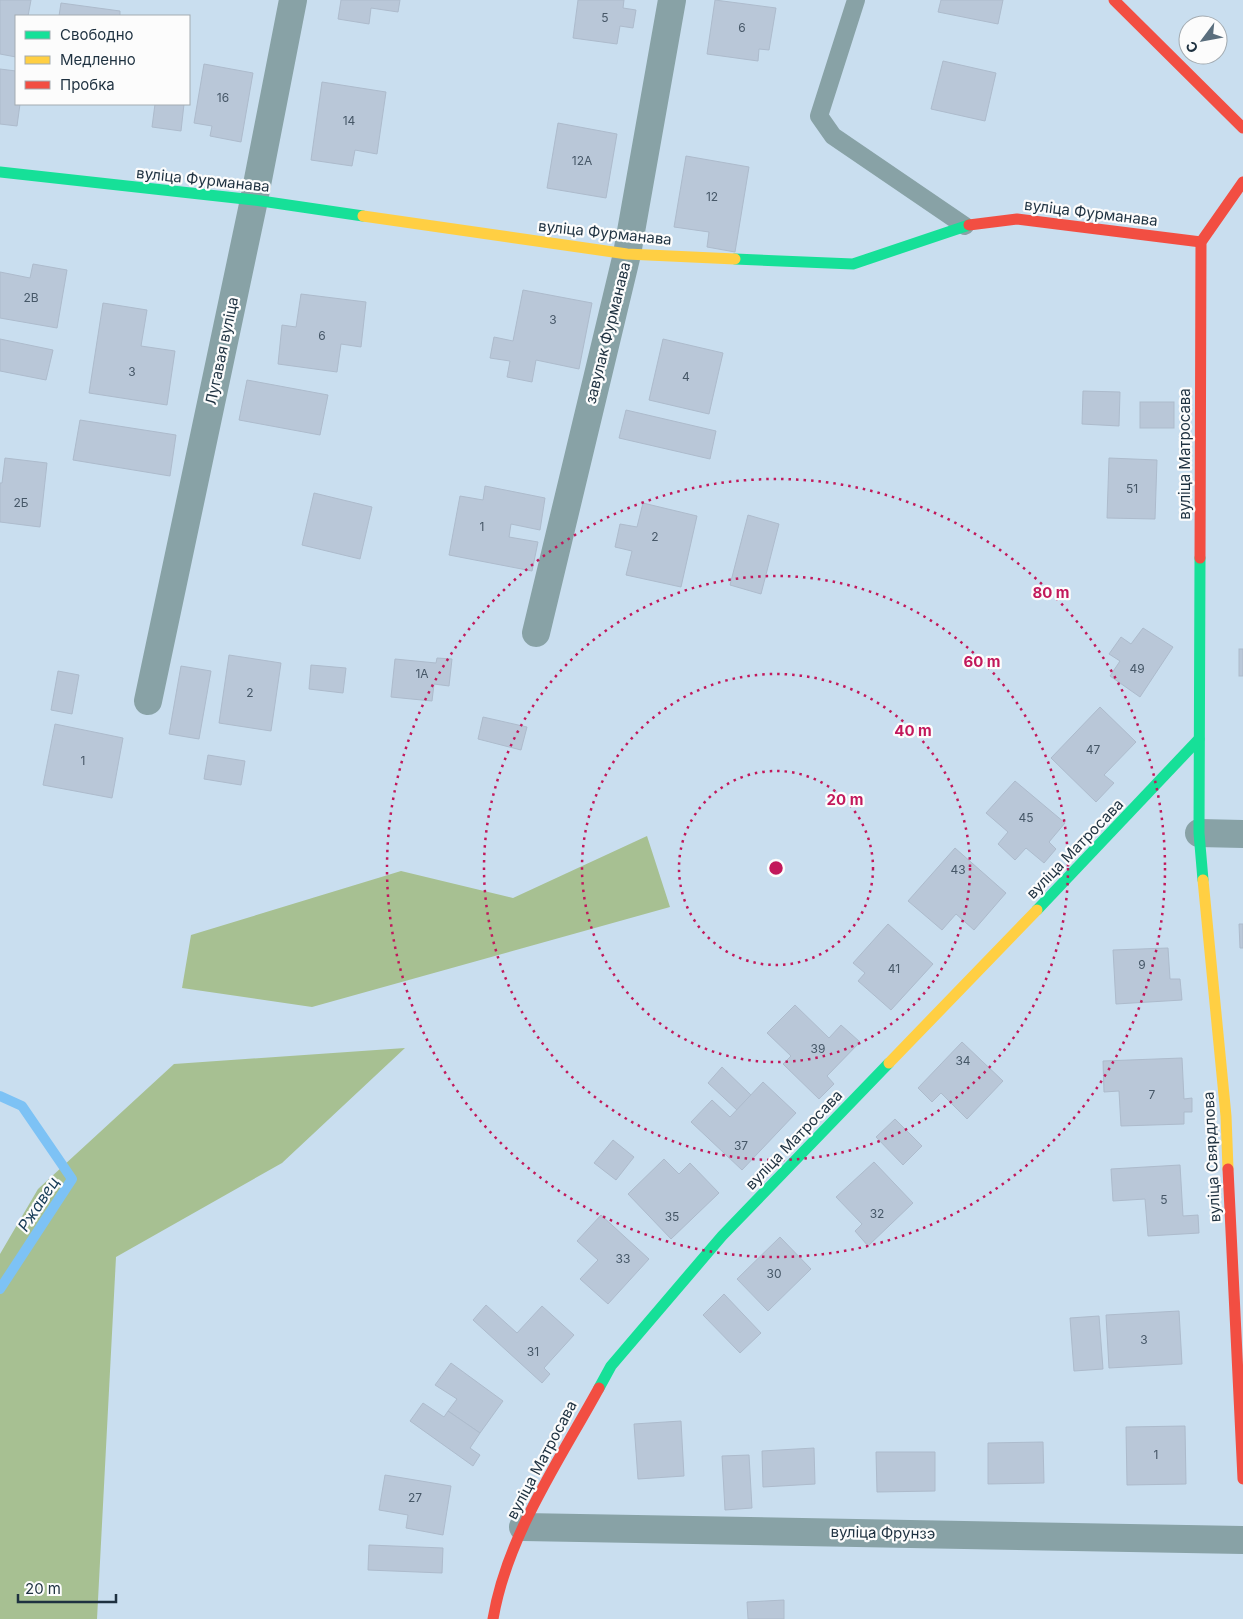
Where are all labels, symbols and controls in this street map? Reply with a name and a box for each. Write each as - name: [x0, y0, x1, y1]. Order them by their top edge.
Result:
- house number: 5: [601, 10, 609, 25]
- legend: [15, 15, 190, 105]
- north arrow: [1178, 15, 1228, 65]
- house number: 6: [738, 20, 746, 35]
- text: Свободно: [60, 25, 134, 44]
- text: С: [1182, 38, 1202, 56]
- text: Медленно: [60, 50, 136, 69]
- text: Пробка: [60, 75, 115, 94]
- house number: 16: [217, 90, 229, 105]
- house number: 14: [343, 113, 356, 128]
- house number: 12А: [572, 153, 592, 168]
- street label: вуліца Фурманава: [135, 163, 271, 196]
- house number: 12: [706, 189, 718, 204]
- street label: вуліца Фурманава: [1023, 195, 1159, 230]
- street label: вуліца Фурманава: [537, 216, 673, 249]
- street label: завулак Фурманава: [581, 260, 634, 406]
- house number: 2В: [23, 290, 39, 305]
- street label: Лугавая вуліца: [201, 295, 242, 407]
- house number: 3: [549, 312, 557, 327]
- house number: 6: [318, 328, 326, 343]
- house number: 3: [128, 364, 136, 379]
- house number: 4: [682, 369, 690, 384]
- street label: вуліца Матросава: [1175, 388, 1194, 520]
- house number: 51: [1126, 481, 1138, 496]
- house number: 2Б: [13, 495, 29, 510]
- house number: 1: [480, 519, 484, 534]
- house number: 2: [651, 529, 659, 544]
- text: 80 m: [1032, 583, 1070, 602]
- text: 60 m: [963, 652, 1001, 671]
- house number: 49: [1129, 661, 1145, 676]
- house number: 1А: [415, 666, 429, 681]
- house number: 2: [246, 685, 254, 700]
- text: 40 m: [894, 721, 932, 740]
- house number: 47: [1086, 742, 1100, 757]
- house number: 1: [81, 753, 85, 768]
- text: 20 m: [827, 790, 863, 809]
- street label: вуліца Матросава: [1022, 795, 1127, 903]
- house number: 45: [1018, 810, 1034, 825]
- centre of rings: [767, 859, 785, 877]
- house number: 43: [950, 862, 966, 877]
- house number: 9: [1138, 957, 1146, 972]
- house number: 41: [888, 961, 900, 976]
- house number: 39: [811, 1041, 825, 1056]
- house number: 34: [955, 1053, 971, 1068]
- street label: вуліца Матросава: [741, 1086, 846, 1194]
- house number: 7: [1149, 1087, 1156, 1102]
- street label: вуліца Свярдлова: [1199, 1091, 1224, 1223]
- house number: 37: [734, 1138, 748, 1153]
- water label: Ржавец: [13, 1173, 63, 1235]
- house number: 5: [1160, 1192, 1168, 1207]
- house number: 32: [870, 1206, 884, 1221]
- house number: 35: [665, 1209, 679, 1224]
- house number: 33: [616, 1251, 630, 1266]
- house number: 30: [767, 1266, 781, 1281]
- house number: 3: [1140, 1332, 1148, 1347]
- house number: 31: [527, 1344, 539, 1359]
- street label: вуліца Матросава: [502, 1397, 581, 1522]
- house number: 1: [1154, 1447, 1158, 1462]
- house number: 27: [408, 1490, 422, 1505]
- street label: вуліца Фрунзэ: [831, 1522, 935, 1543]
- scale bar: [18, 1572, 115, 1604]
- text: 20 m: [25, 1579, 61, 1598]

